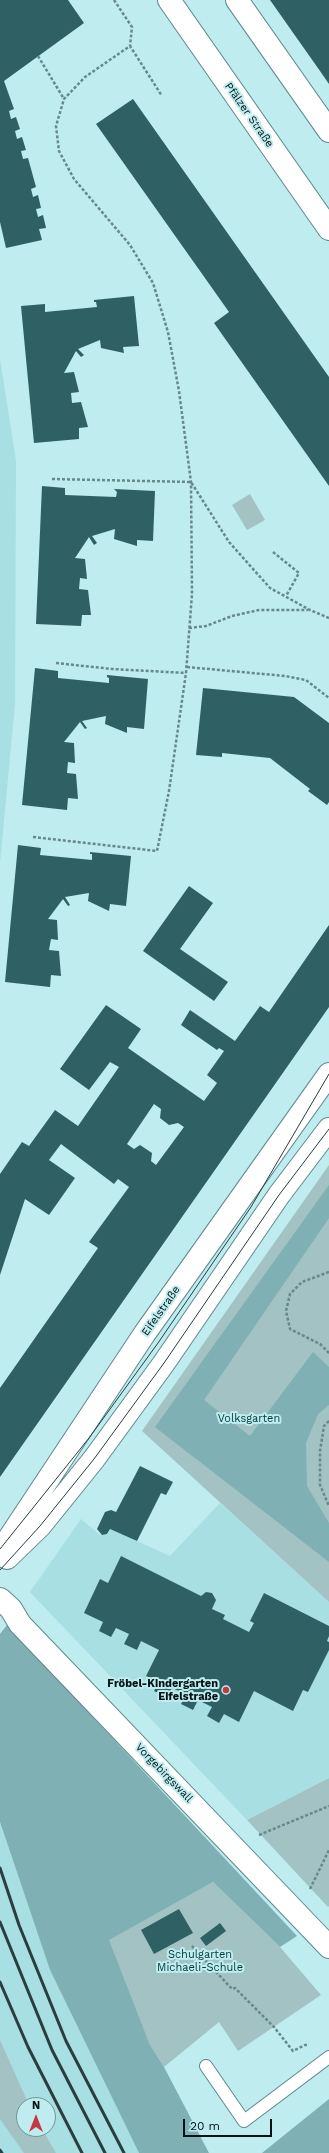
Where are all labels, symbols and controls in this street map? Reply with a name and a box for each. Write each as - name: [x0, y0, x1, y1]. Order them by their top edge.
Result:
- street label: Pfälzer Straße: [222, 80, 276, 150]
- street label: Eifelstraße: [139, 1283, 183, 1339]
- park label: Volksgarten: [218, 1412, 280, 1426]
- place label: Fröbel-Kindergarten Eifelstraße: [107, 1677, 218, 1703]
- marker: Fröbel-Kindergarten Eifelstraße: [221, 1685, 231, 1695]
- street label: Vorgebirgswall: [133, 1741, 195, 1805]
- park label: Schulgarten Michaeli-Schule: [157, 1948, 243, 1974]
- north arrow: [16, 2097, 56, 2137]
- text: N: [32, 2099, 40, 2112]
- scale bar: [185, 2111, 274, 2137]
- text: 20 m: [190, 2119, 220, 2133]

